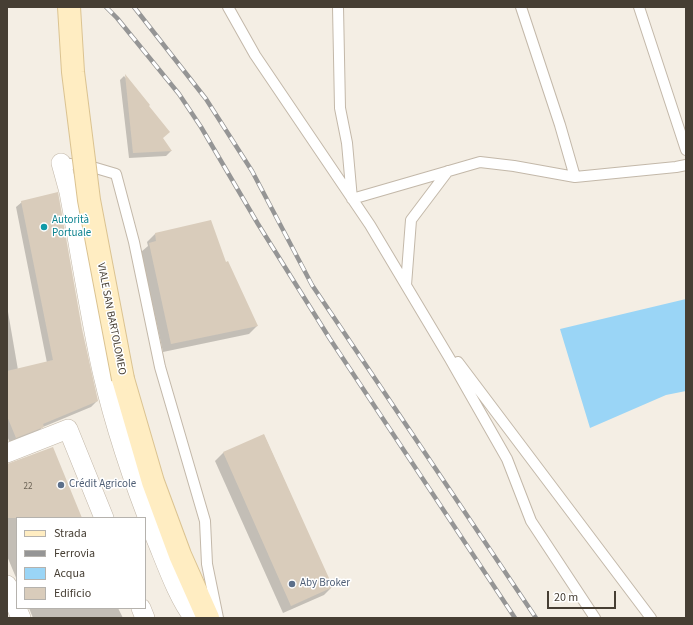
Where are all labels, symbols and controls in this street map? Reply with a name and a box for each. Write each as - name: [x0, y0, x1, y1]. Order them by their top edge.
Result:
- place label: Autorità Portuale: [52, 214, 91, 240]
- marker: Autorità Portuale: [39, 222, 49, 232]
- street label: VIALE SAN BARTOLOMEO: [94, 262, 128, 376]
- place label: Crédit Agricole: [69, 478, 136, 492]
- marker: Crédit Agricole: [56, 480, 66, 490]
- house number: 22: [24, 482, 32, 492]
- legend: [16, 517, 146, 609]
- text: Strada: [54, 525, 87, 542]
- text: Ferrovia: [54, 545, 95, 562]
- text: Acqua: [54, 565, 85, 582]
- place label: Aby Broker: [300, 577, 350, 591]
- marker: Aby Broker: [287, 579, 297, 589]
- scale bar: [549, 583, 618, 609]
- text: Edificio: [54, 585, 91, 602]
- text: 20 m: [554, 589, 578, 606]

